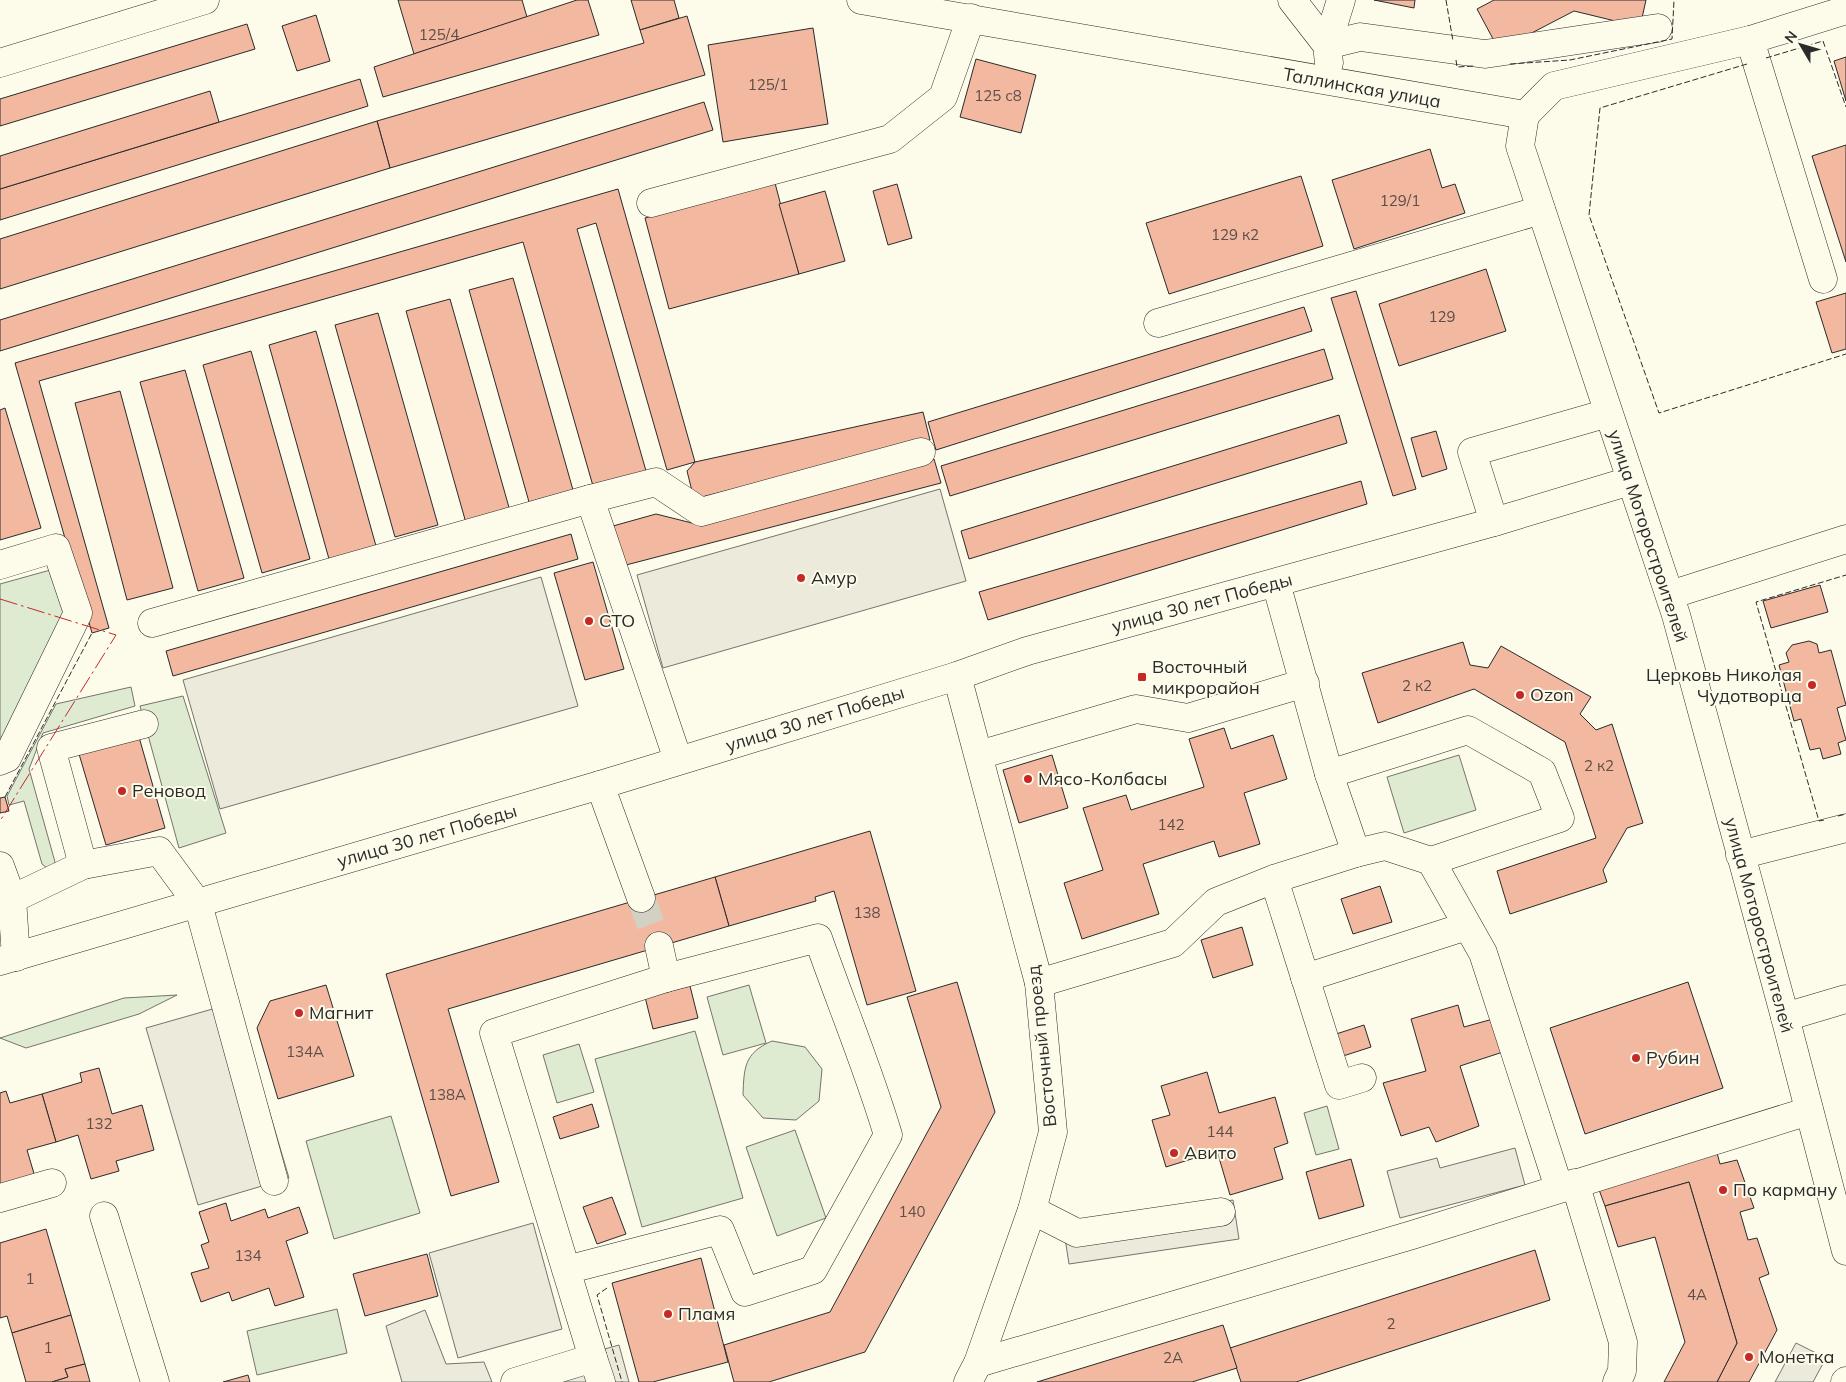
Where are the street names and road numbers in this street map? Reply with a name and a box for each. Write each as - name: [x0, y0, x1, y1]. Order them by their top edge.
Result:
- street label: Таллинская улица: [1281, 62, 1443, 113]
- street label: улица Моторостроителей: [1603, 427, 1694, 645]
- street label: улица 30 лет Победы: [1109, 567, 1295, 638]
- street label: улица 30 лет Победы: [723, 680, 907, 757]
- street label: улица 30 лет Победы: [334, 799, 519, 872]
- street label: улица Моторостроителей: [1720, 815, 1799, 1035]
- street label: Восточный проезд: [1022, 964, 1061, 1128]

